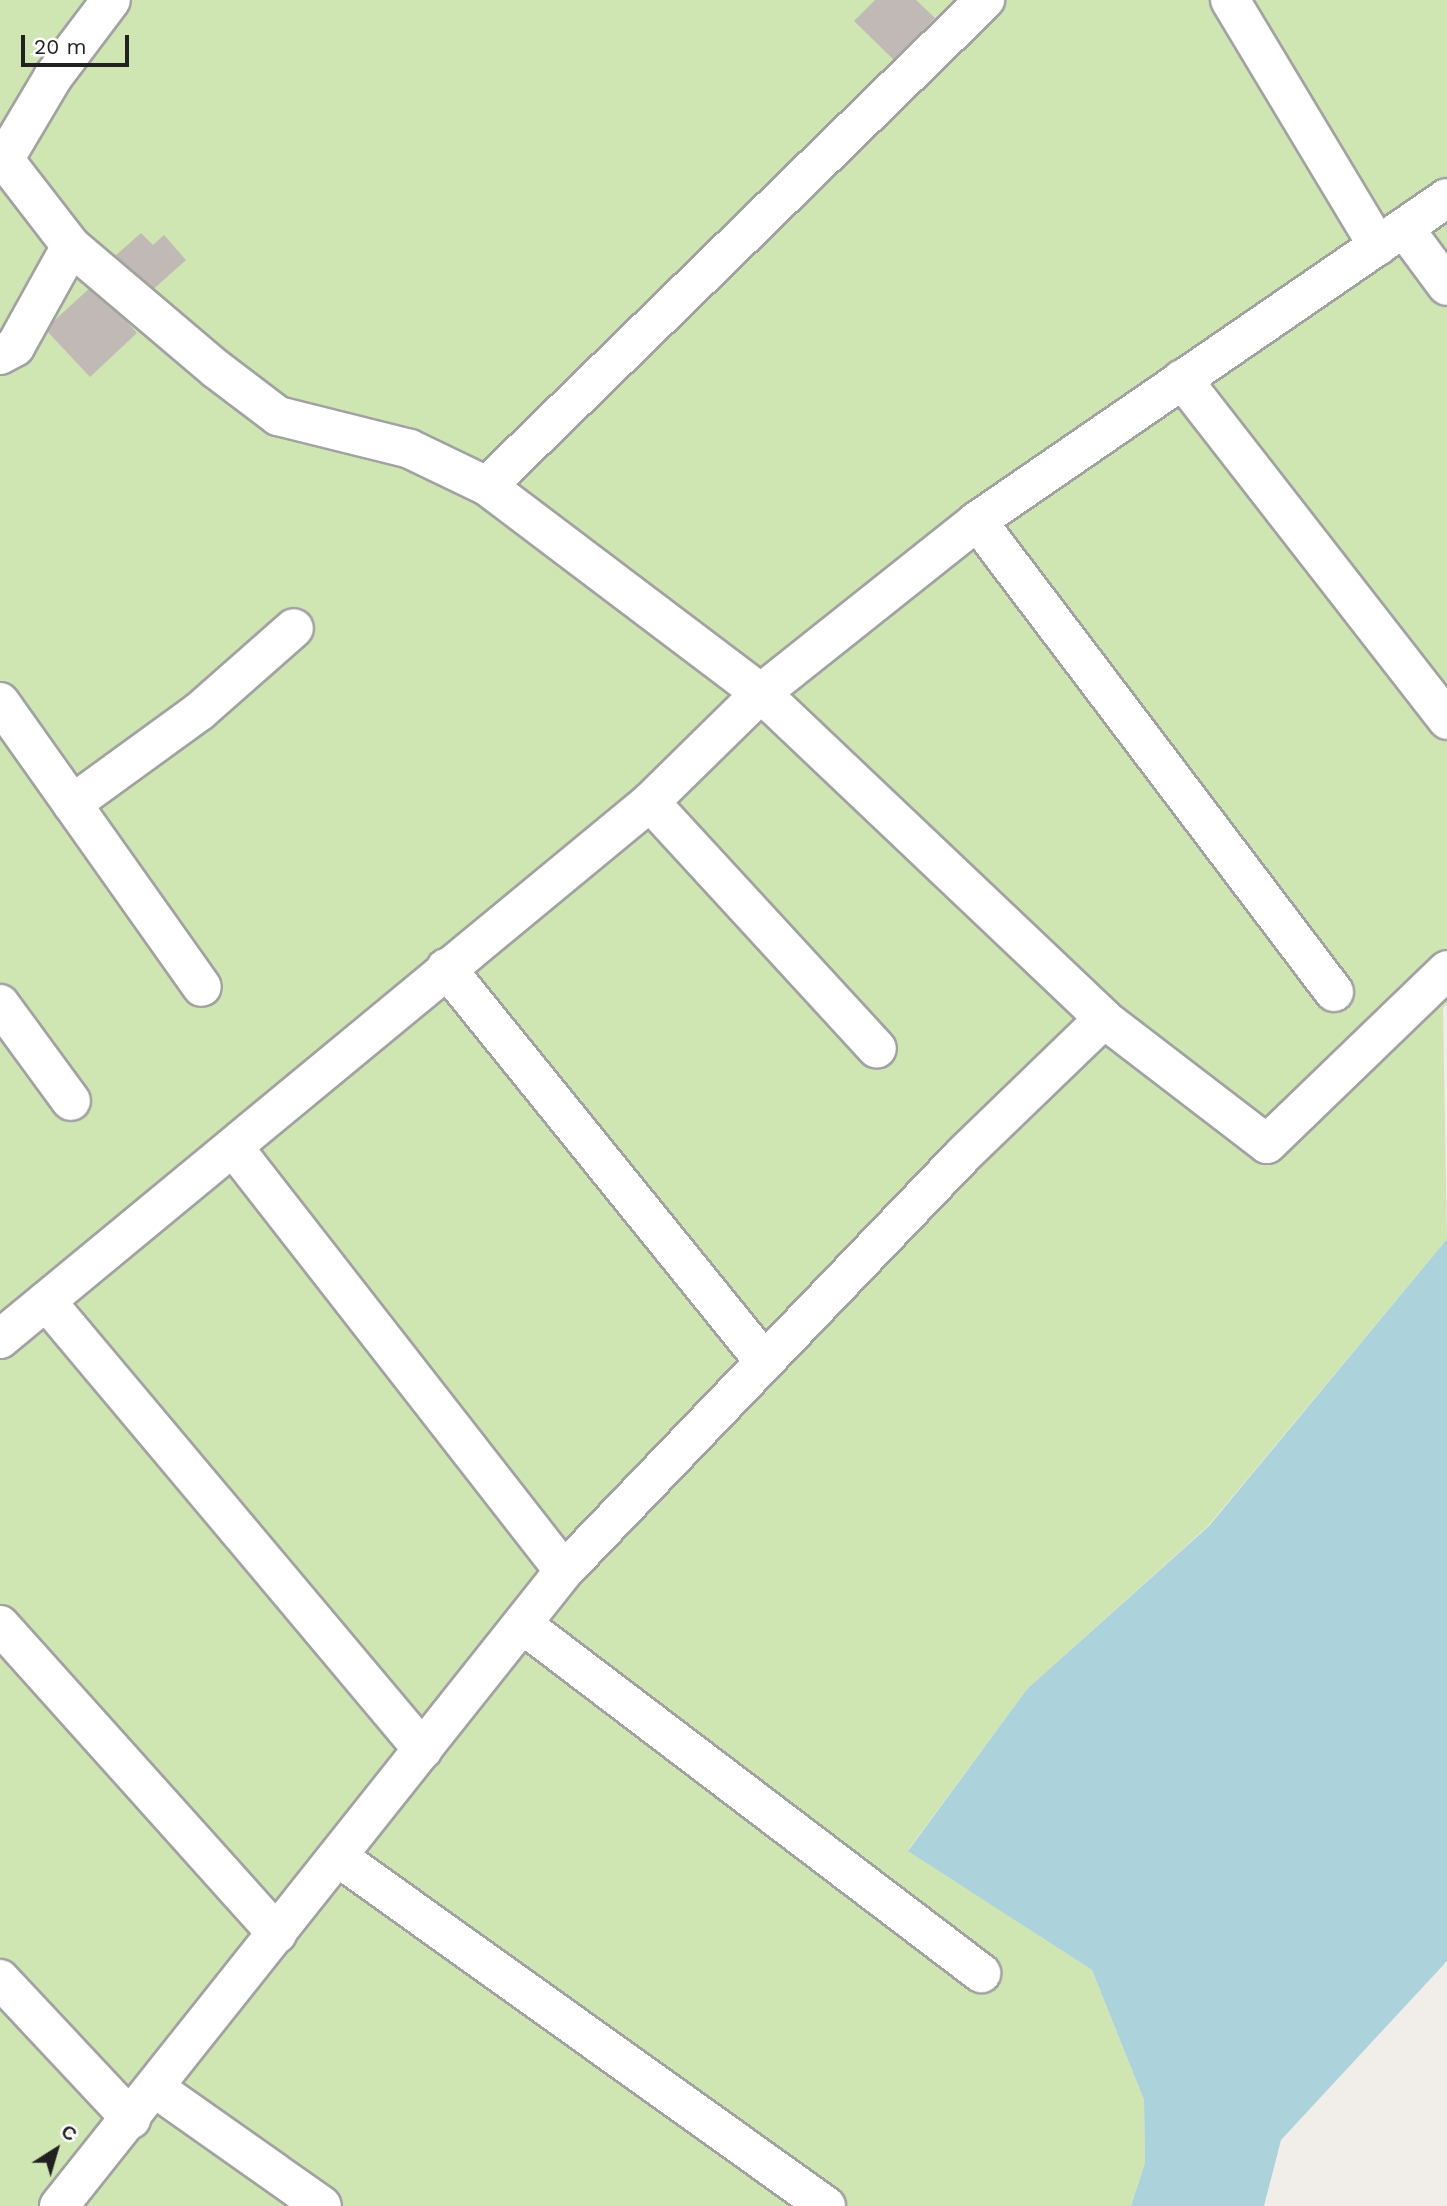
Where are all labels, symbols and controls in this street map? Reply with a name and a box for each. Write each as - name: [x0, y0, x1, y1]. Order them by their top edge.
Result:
- scale bar: [24, 21, 133, 65]
- text: 20 m: [34, 34, 86, 59]
- north arrow: [21, 2115, 91, 2185]
- text: С: [57, 2120, 81, 2146]

